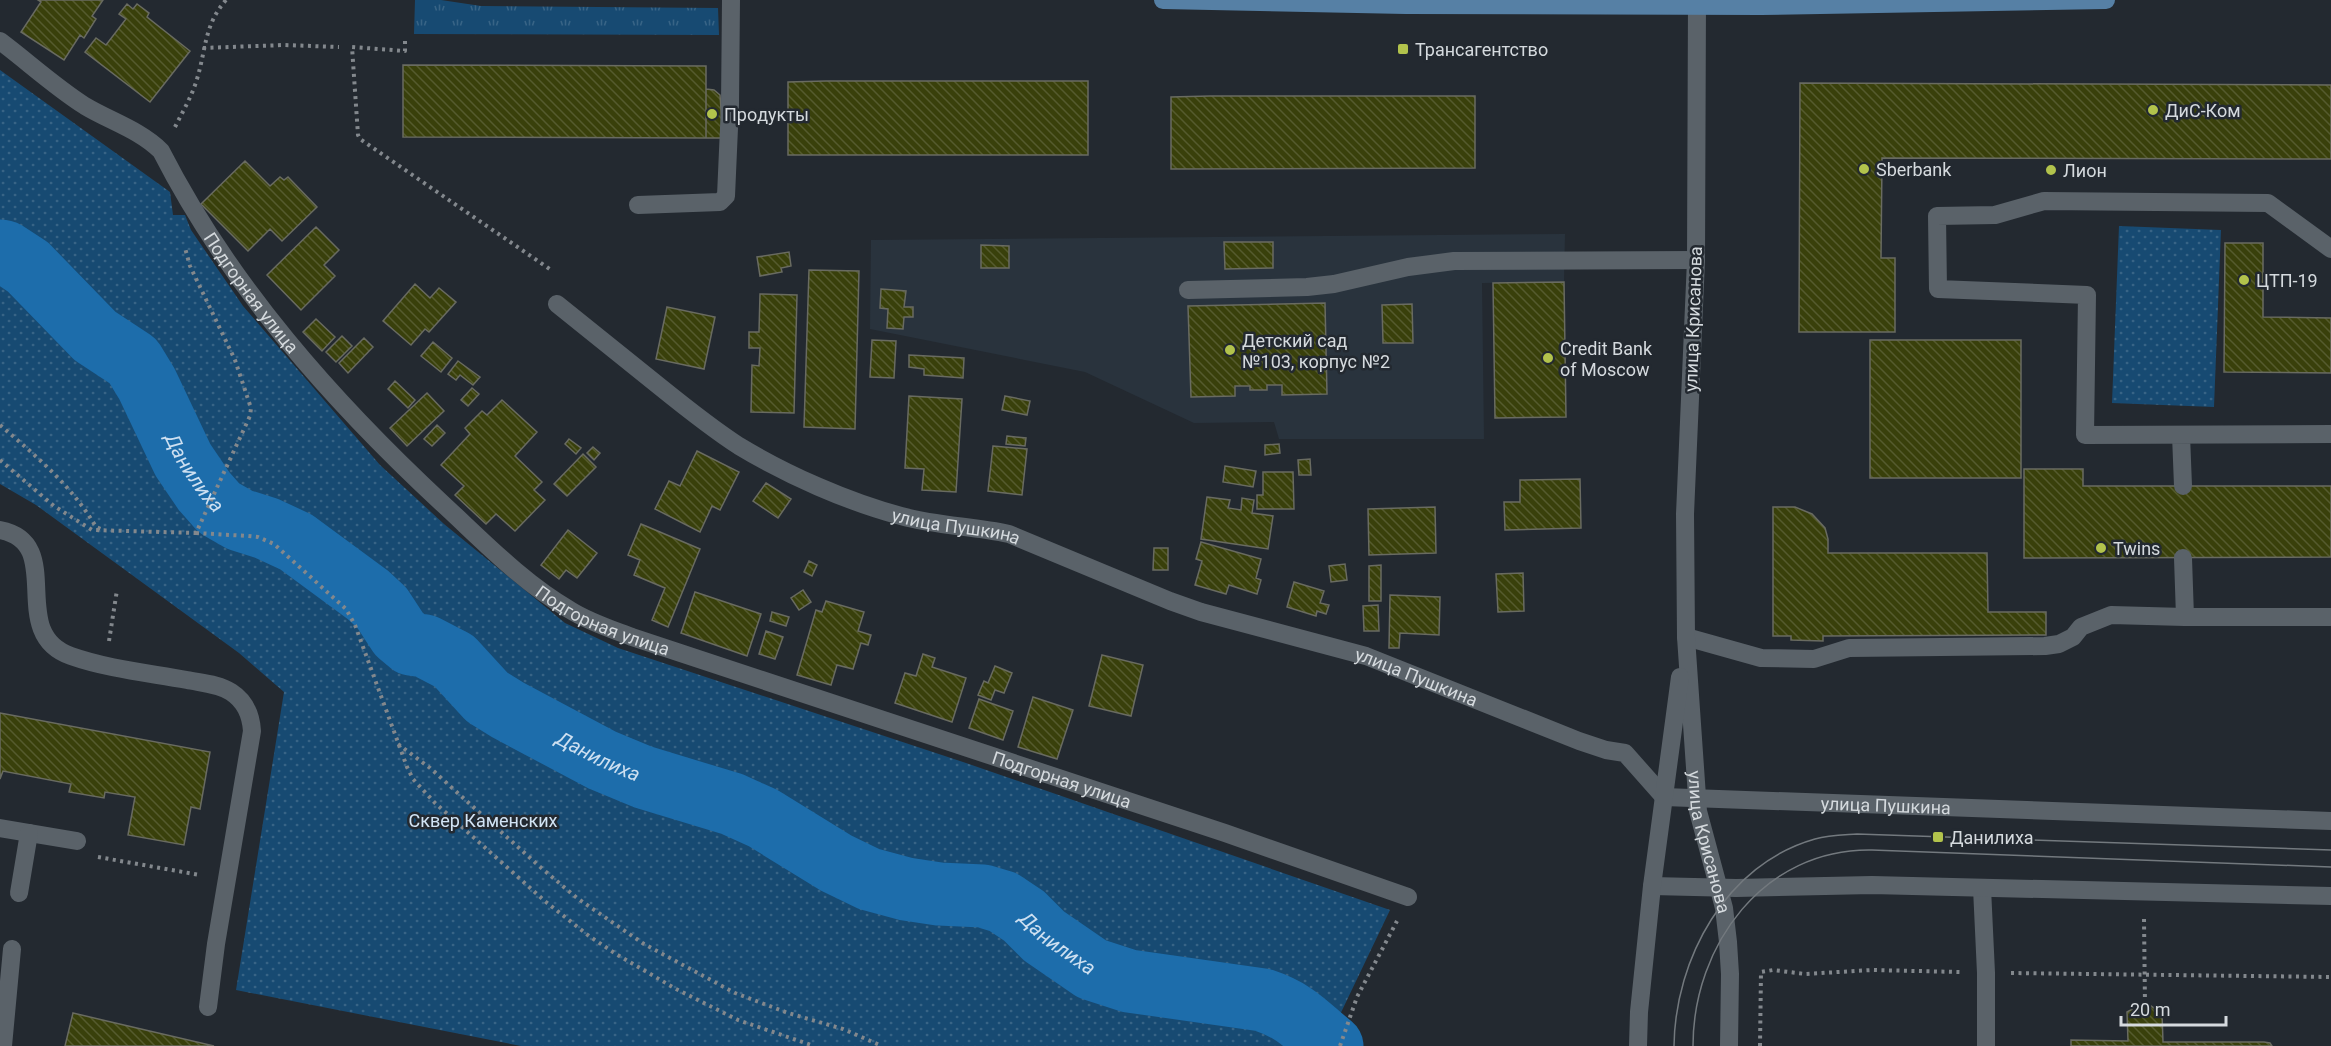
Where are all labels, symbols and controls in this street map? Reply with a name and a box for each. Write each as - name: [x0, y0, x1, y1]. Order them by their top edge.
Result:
- place label: Трансагентство: [1415, 39, 1548, 60]
- marker: Трансагентство: [1396, 42, 1410, 56]
- place label: ДиС-Ком: [2165, 100, 2241, 121]
- marker: ДиС-Ком: [2146, 103, 2160, 117]
- place label: Прoдукты: [724, 104, 809, 125]
- marker: Прoдукты: [705, 107, 719, 121]
- place label: Sberbank: [1876, 159, 1952, 180]
- place label: Лион: [2063, 160, 2107, 181]
- marker: Sberbank: [1857, 162, 1871, 176]
- marker: Лион: [2044, 163, 2058, 177]
- street label: Подгорная улица: [200, 228, 303, 357]
- street label: улица Крисанова: [1680, 246, 1706, 392]
- place label: ЦТП-19: [2256, 270, 2318, 291]
- marker: ЦТП-19: [2237, 273, 2251, 287]
- place label: Детский сад №103, корпус №2: [1242, 330, 1390, 372]
- place label: Credit Bank of Moscow: [1560, 338, 1653, 380]
- marker: Детский сад №103, корпус №2: [1223, 343, 1237, 357]
- marker: Credit Bank of Moscow: [1541, 351, 1555, 365]
- water label: Данилиха: [159, 427, 229, 517]
- street label: улица Пушкина: [890, 504, 1024, 548]
- place label: Twins: [2113, 538, 2160, 559]
- marker: Twins: [2094, 541, 2108, 555]
- street label: Подгорная улица: [532, 580, 672, 659]
- street label: улица Пушкина: [1353, 643, 1481, 710]
- water label: Данилиха: [551, 725, 644, 787]
- street label: Подгорная улица: [990, 746, 1134, 812]
- street label: улица Крисанова: [1685, 770, 1735, 915]
- street label: улица Пушкина: [1820, 792, 1951, 818]
- park label: Сквер Каменских: [409, 810, 558, 831]
- place label: Данилиха: [1950, 827, 2034, 848]
- marker: Данилиха: [1931, 830, 1945, 844]
- water label: Данилиха: [1013, 905, 1100, 980]
- scale bar: [2121, 989, 2226, 1027]
- text: 20 m: [2130, 999, 2170, 1020]

